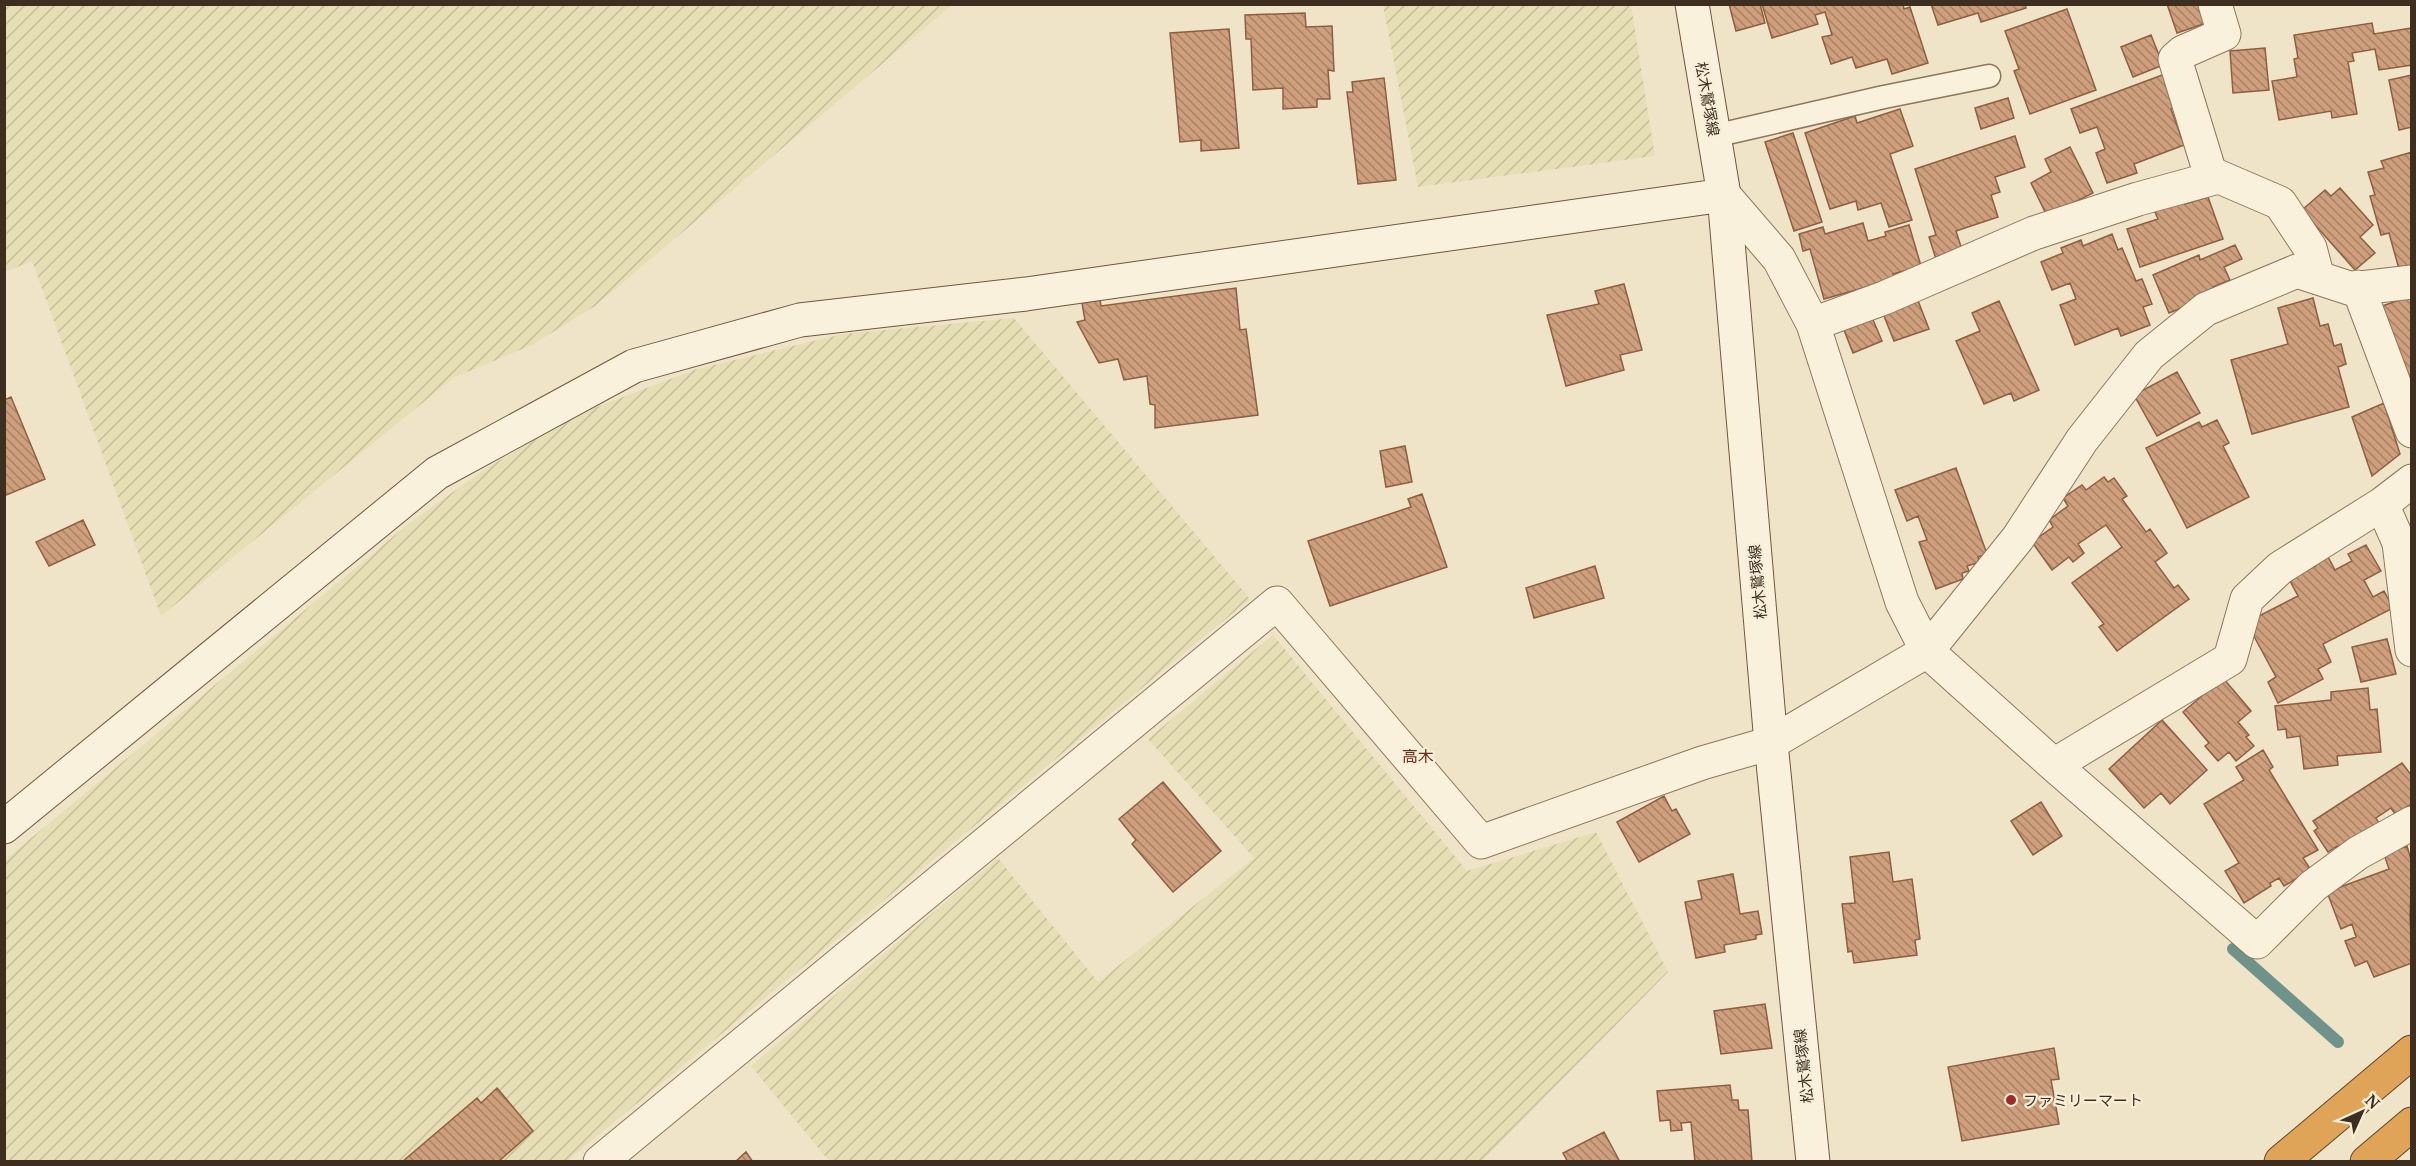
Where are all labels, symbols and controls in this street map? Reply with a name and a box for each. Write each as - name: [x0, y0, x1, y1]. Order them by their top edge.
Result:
- street label: 松木鷲塚線: [1692, 60, 1724, 138]
- street label: 松木鷲塚線: [1744, 544, 1770, 620]
- district label: 高木: [1402, 745, 1434, 767]
- street label: 松木鷲塚線: [1789, 1028, 1817, 1104]
- north arrow: [2332, 1082, 2392, 1142]
- text: N: [2360, 1089, 2385, 1114]
- place label: ファミリーマート: [2023, 1090, 2143, 1110]
- marker: ファミリーマート: [2004, 1093, 2018, 1107]

